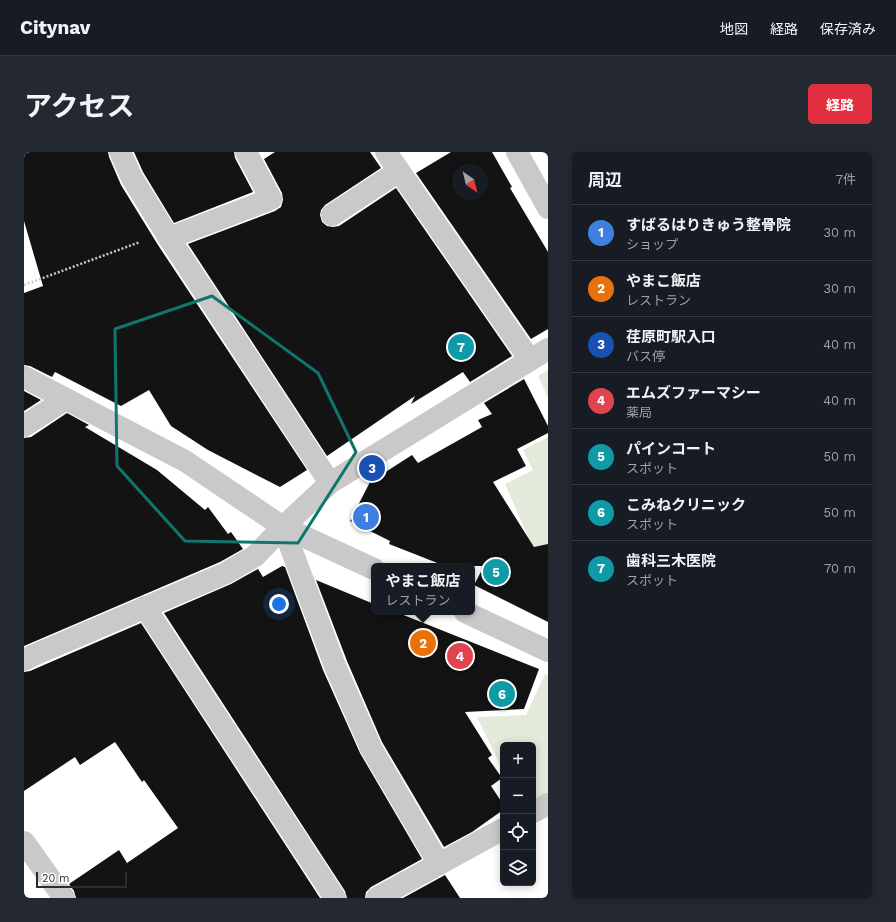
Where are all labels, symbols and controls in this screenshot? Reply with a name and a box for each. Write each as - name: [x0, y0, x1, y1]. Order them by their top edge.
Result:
- text: Citynav: [20, 16, 91, 39]
- text: 地図: [720, 21, 748, 37]
- text: 経路: [770, 21, 798, 37]
- text: 保存済み: [820, 21, 876, 37]
- button: 経路: [808, 84, 872, 124]
- text: アクセス: [24, 90, 135, 123]
- north arrow: [452, 164, 488, 200]
- text: 周辺: [588, 170, 622, 190]
- text: 7件: [836, 172, 856, 187]
- text: すばるはりきゅう整骨院: [626, 216, 791, 234]
- text: 1: [598, 225, 604, 240]
- text: 30 m: [824, 225, 856, 240]
- text: ショップ: [626, 237, 678, 252]
- text: やまこ飯店: [626, 272, 701, 290]
- text: 2: [597, 281, 605, 296]
- text: 30 m: [824, 281, 856, 296]
- text: レストラン: [626, 293, 691, 308]
- text: 荏原町駅入口: [626, 328, 716, 346]
- pin: 7: [448, 332, 474, 362]
- text: 3: [597, 337, 605, 352]
- text: 40 m: [823, 337, 856, 352]
- text: バス停: [626, 349, 665, 364]
- text: エムズファーマシー: [626, 384, 761, 402]
- text: 4: [597, 393, 605, 408]
- text: 40 m: [823, 393, 856, 408]
- text: 薬局: [626, 405, 652, 420]
- text: パインコート: [626, 440, 716, 458]
- text: 5: [597, 449, 605, 464]
- text: 50 m: [824, 449, 856, 464]
- pin: 3: [359, 453, 385, 483]
- text: スポット: [626, 461, 678, 476]
- text: こみねクリニック: [626, 496, 746, 514]
- pin: 1: [353, 502, 379, 532]
- text: 6: [597, 505, 605, 520]
- text: 50 m: [824, 505, 856, 520]
- text: スポット: [626, 517, 678, 532]
- text: 歯科三木医院: [626, 552, 716, 570]
- pin: 5: [483, 557, 509, 587]
- text: 7: [597, 561, 605, 576]
- text: 70 m: [824, 561, 856, 576]
- popup: [371, 563, 475, 615]
- text: やまこ飯店: [385, 572, 461, 590]
- text: スポット: [626, 573, 678, 588]
- text: レストラン: [385, 593, 451, 608]
- your location: [269, 594, 289, 614]
- pin: 2: [410, 628, 436, 658]
- pin: 4: [447, 641, 473, 671]
- pin: 6: [489, 679, 515, 709]
- map controls: [500, 742, 536, 886]
- button: +: [500, 742, 536, 778]
- button: −: [500, 778, 536, 814]
- button: locate: [500, 814, 536, 850]
- button: layers: [500, 850, 536, 886]
- scale bar: [36, 870, 127, 889]
- text: 20 m: [42, 872, 70, 885]

